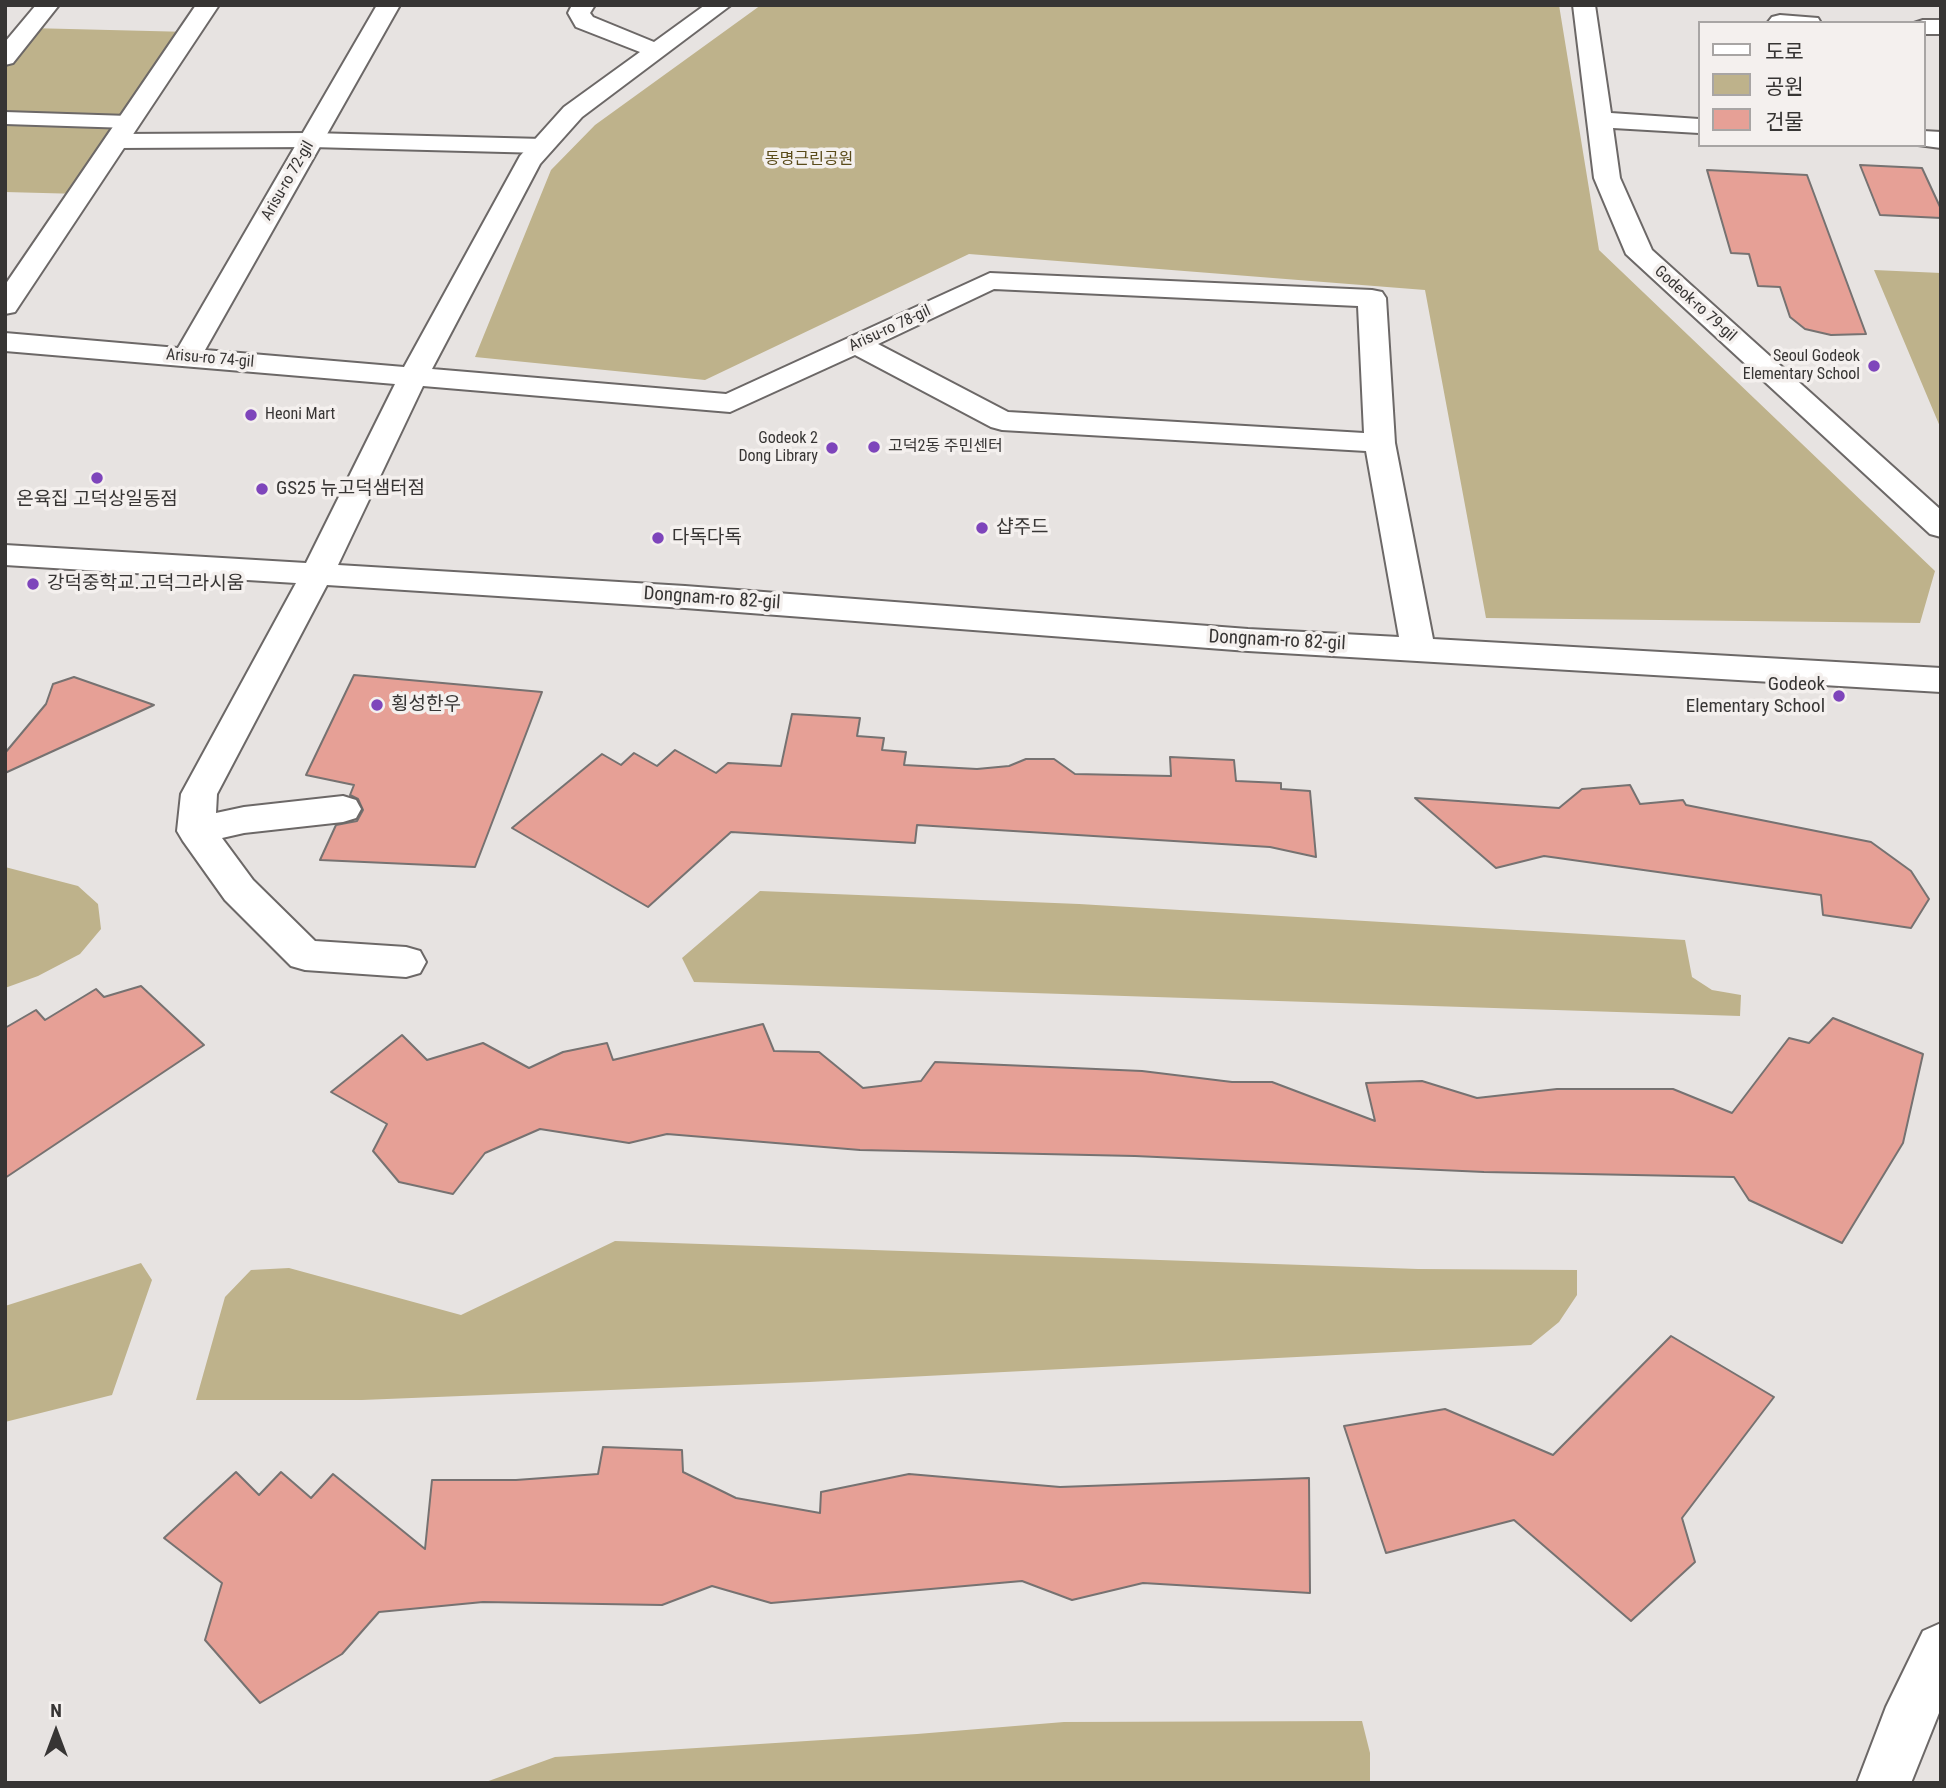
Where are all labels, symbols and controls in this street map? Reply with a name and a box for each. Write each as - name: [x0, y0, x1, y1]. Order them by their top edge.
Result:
- legend: [1698, 21, 1925, 147]
- text: 도로: [1765, 40, 1804, 64]
- text: 공원: [1765, 75, 1804, 99]
- text: 건물: [1765, 110, 1804, 134]
- street label: Arisu-ro 72-gil: [258, 138, 318, 224]
- park label: 동명근린공원: [765, 150, 853, 170]
- street label: Godeok-ro 79-gil: [1650, 262, 1740, 346]
- street label: Arisu-ro 78-gil: [846, 302, 934, 356]
- street label: Arisu-ro 74-gil: [165, 346, 255, 372]
- place label: Seoul Godeok Elementary School: [1743, 347, 1860, 385]
- marker: Seoul Godeok Elementary School: [1866, 358, 1882, 374]
- place label: Heoni Mart: [265, 405, 335, 425]
- marker: Heoni Mart: [243, 407, 259, 423]
- place label: Godeok 2 Dong Library: [738, 429, 818, 467]
- place label: 고덕2동 주민센터: [888, 437, 1003, 457]
- marker: 고덕2동 주민센터: [866, 439, 882, 455]
- marker: Godeok 2 Dong Library: [824, 440, 840, 456]
- marker: 온육집 고덕상일동점: [89, 470, 105, 486]
- place label: GS25 뉴고덕샘터점: [276, 478, 425, 500]
- marker: GS25 뉴고덕샘터점: [254, 481, 270, 497]
- place label: 온육집 고덕상일동점: [16, 489, 178, 511]
- place label: 샵주드: [996, 517, 1048, 539]
- marker: 샵주드: [974, 520, 990, 536]
- place label: 다독다독: [672, 527, 742, 549]
- marker: 다독다독: [650, 530, 666, 546]
- place label: 강덕중학교.고덕그라시움: [47, 573, 244, 595]
- marker: 강덕중학교.고덕그라시움: [25, 576, 41, 592]
- street label: Dongnam-ro 82-gil: [643, 583, 781, 615]
- street label: Dongnam-ro 82-gil: [1208, 626, 1346, 656]
- place label: Godeok Elementary School: [1686, 674, 1825, 718]
- marker: Godeok Elementary School: [1831, 688, 1847, 704]
- place label: 횡성한우: [391, 694, 461, 716]
- marker: 횡성한우: [369, 697, 385, 713]
- north arrow: [21, 1697, 91, 1767]
- text: N: [50, 1699, 62, 1722]

